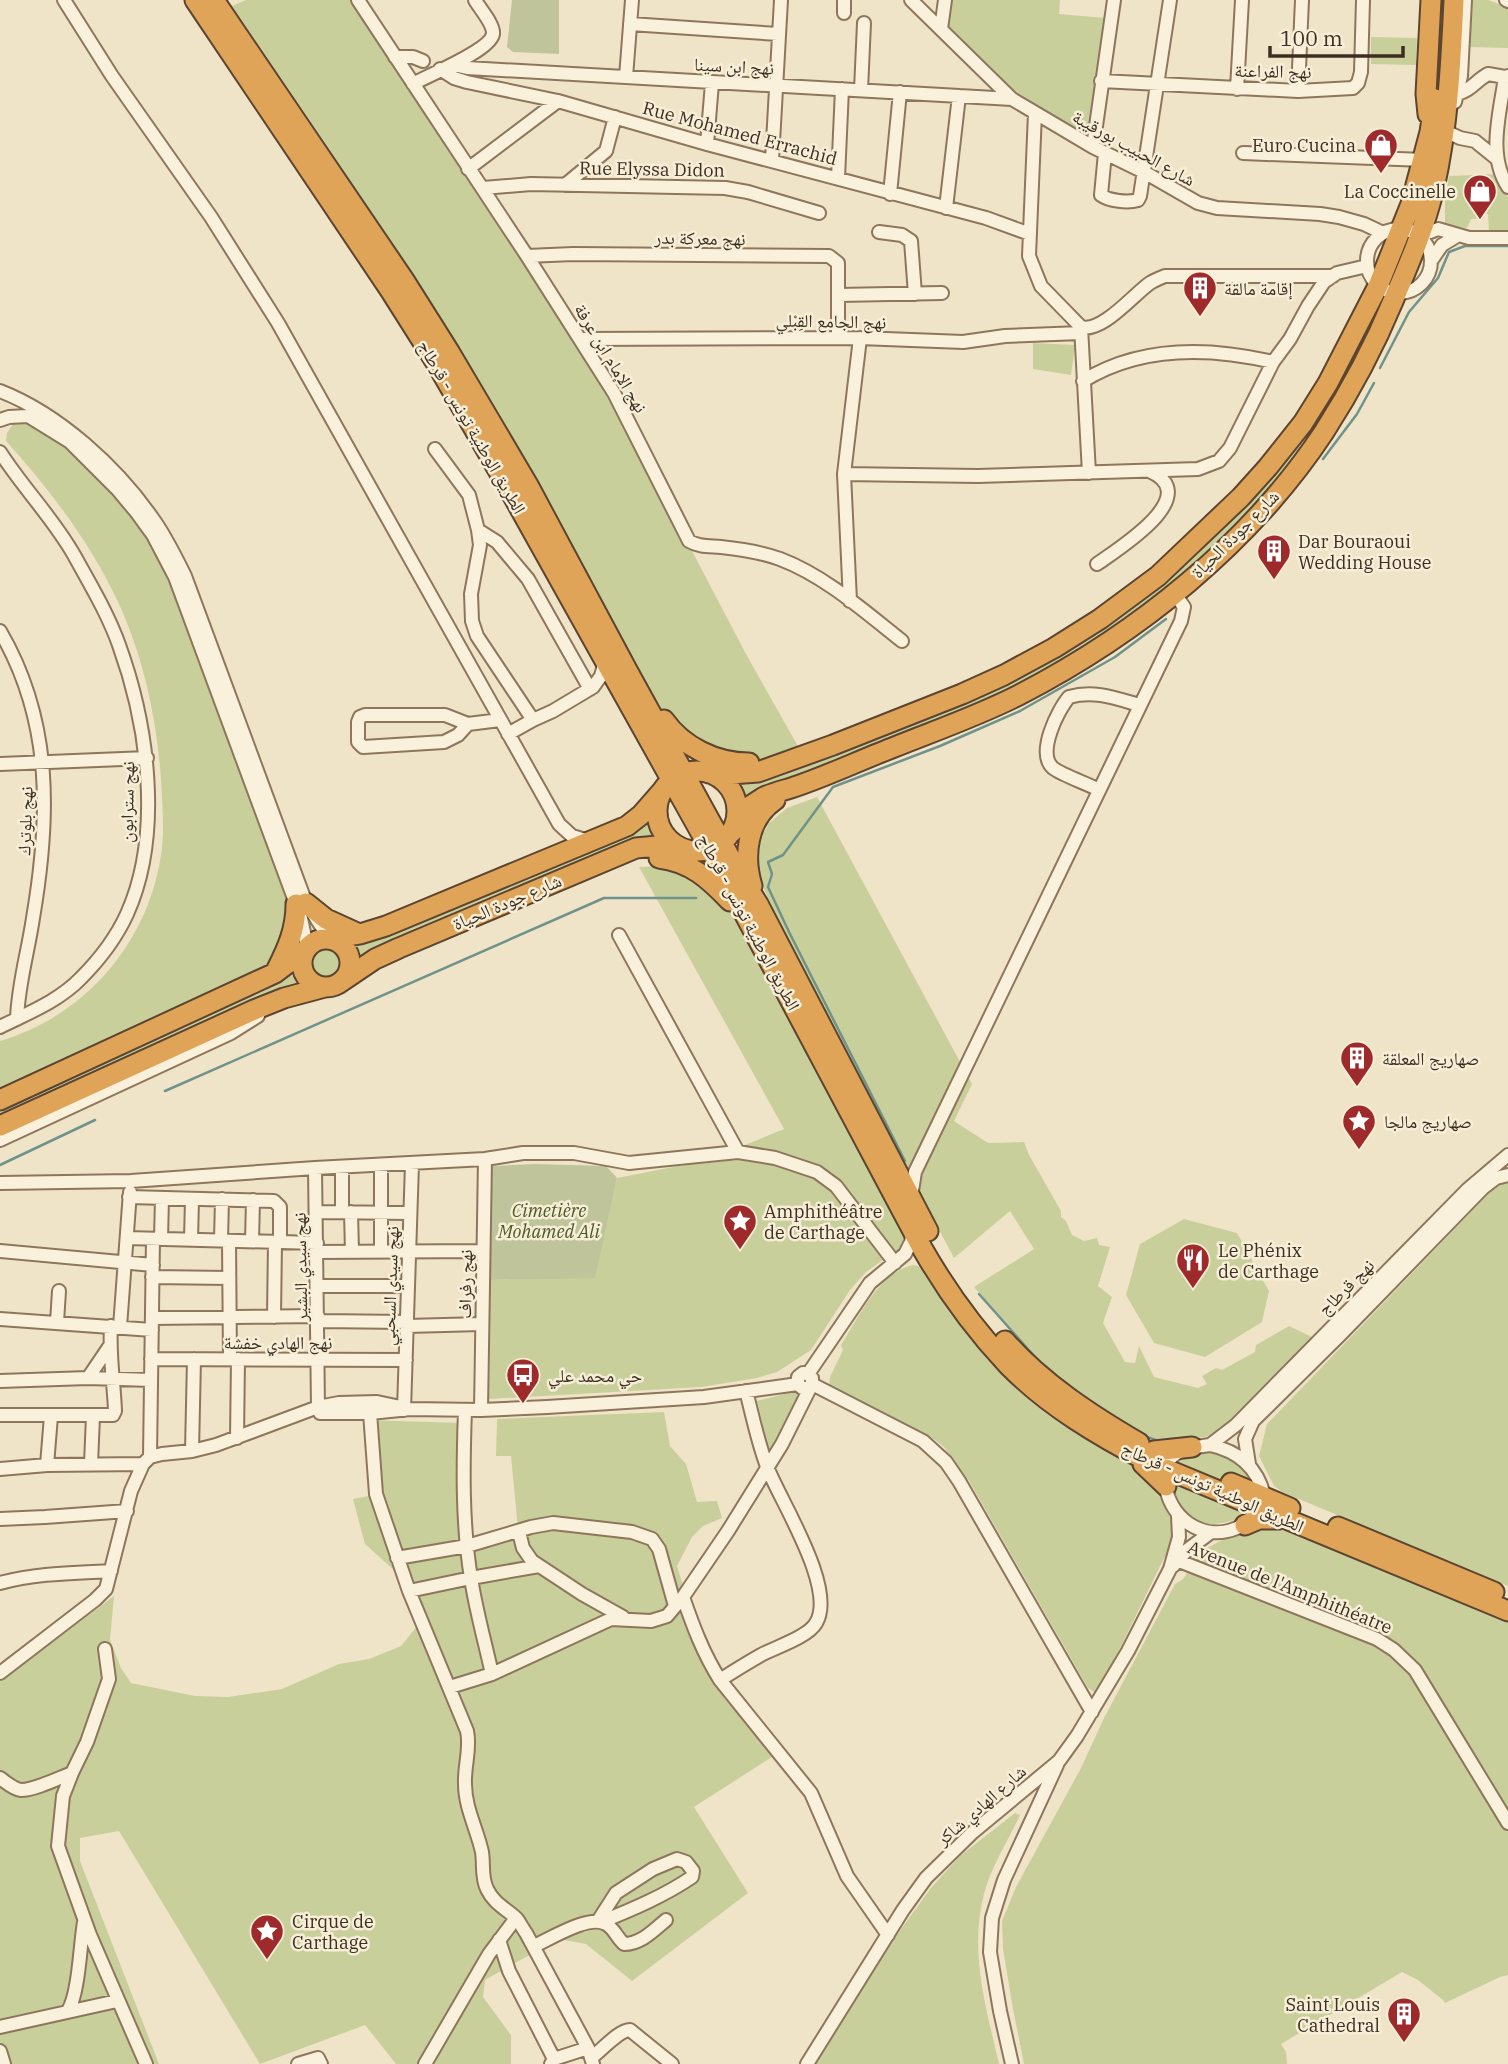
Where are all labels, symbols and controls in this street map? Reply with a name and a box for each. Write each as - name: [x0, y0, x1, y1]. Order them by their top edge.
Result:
- scale bar: [1270, 14, 1403, 58]
- text: 100 m: [1280, 24, 1343, 52]
- street label: نهج ابن سينا: [693, 52, 775, 81]
- street label: نهج الفراعنة: [1234, 59, 1312, 84]
- street label: Rue Mohamed Errachid: [640, 96, 840, 170]
- street label: شارع الحبيب بورقيبة: [1069, 105, 1199, 191]
- shop icon: Euro Cucina: [1362, 126, 1400, 175]
- place label: Euro Cucina: [1252, 134, 1356, 157]
- street label: Rue Elyssa Didon: [579, 156, 725, 182]
- shop icon: La Coccinelle: [1461, 172, 1499, 221]
- place label: La Coccinelle: [1344, 180, 1456, 203]
- street label: نهج معركة بدر: [653, 226, 746, 251]
- building icon: إقامة مالقة: [1181, 269, 1219, 318]
- place label: إقامة مالقة: [1224, 277, 1293, 300]
- street label: نهج الإمام ابن عرفة: [569, 299, 653, 417]
- street label: نهج الجامع القِبْلي: [775, 309, 887, 337]
- street label: الطريق الوطنية تونس - قرطاج: [412, 336, 531, 519]
- street label: شارع جودة الحياة: [1186, 485, 1284, 583]
- place label: Dar Bouraoui Wedding House: [1298, 530, 1431, 574]
- building icon: Dar Bouraoui Wedding House: [1255, 532, 1293, 581]
- street label: نهج سترابون: [115, 761, 140, 843]
- street label: نهج بلوترك: [12, 786, 39, 856]
- street label: الطريق الوطنية تونس - قرطاج: [692, 830, 805, 1015]
- street label: شارع جودة الحياة: [449, 869, 565, 935]
- building icon: صهاريج المعلقة: [1338, 1039, 1376, 1088]
- place label: صهاريج المعلقة: [1382, 1047, 1479, 1071]
- place icon: صهاريج مالجا: [1340, 1102, 1378, 1151]
- place label: صهاريج مالجا: [1384, 1110, 1472, 1134]
- park label: Cimetière Mohamed Ali: [497, 1199, 600, 1243]
- place label: Amphithéâtre de Carthage: [764, 1200, 882, 1244]
- place icon: Amphithéâtre de Carthage: [721, 1202, 759, 1251]
- street label: نهج سيدي البشير: [288, 1212, 316, 1323]
- street label: نهج سيدي السحبي: [376, 1226, 407, 1346]
- place label: Le Phénix de Carthage: [1218, 1239, 1319, 1283]
- restaurant icon: Le Phénix de Carthage: [1174, 1241, 1212, 1290]
- street label: نهج رفراف: [453, 1249, 478, 1319]
- street label: نهج قرطاج: [1313, 1254, 1380, 1321]
- street label: نهج الهادي خفشة: [224, 1331, 332, 1357]
- bus stop icon: حي محمد علي: [504, 1356, 542, 1405]
- place label: حي محمد علي: [548, 1364, 642, 1390]
- street label: الطريق الوطنية تونس - قرطاج: [1118, 1436, 1308, 1538]
- street label: Avenue de l'Amphithéatre: [1184, 1535, 1396, 1639]
- street label: شارع الهادي شاكر: [931, 1760, 1033, 1854]
- place label: Cirque de Carthage: [292, 1910, 374, 1954]
- place icon: Cirque de Carthage: [248, 1912, 286, 1961]
- place label: Saint Louis Cathedral: [1285, 1993, 1380, 2037]
- building icon: Saint Louis Cathedral: [1385, 1995, 1423, 2044]

